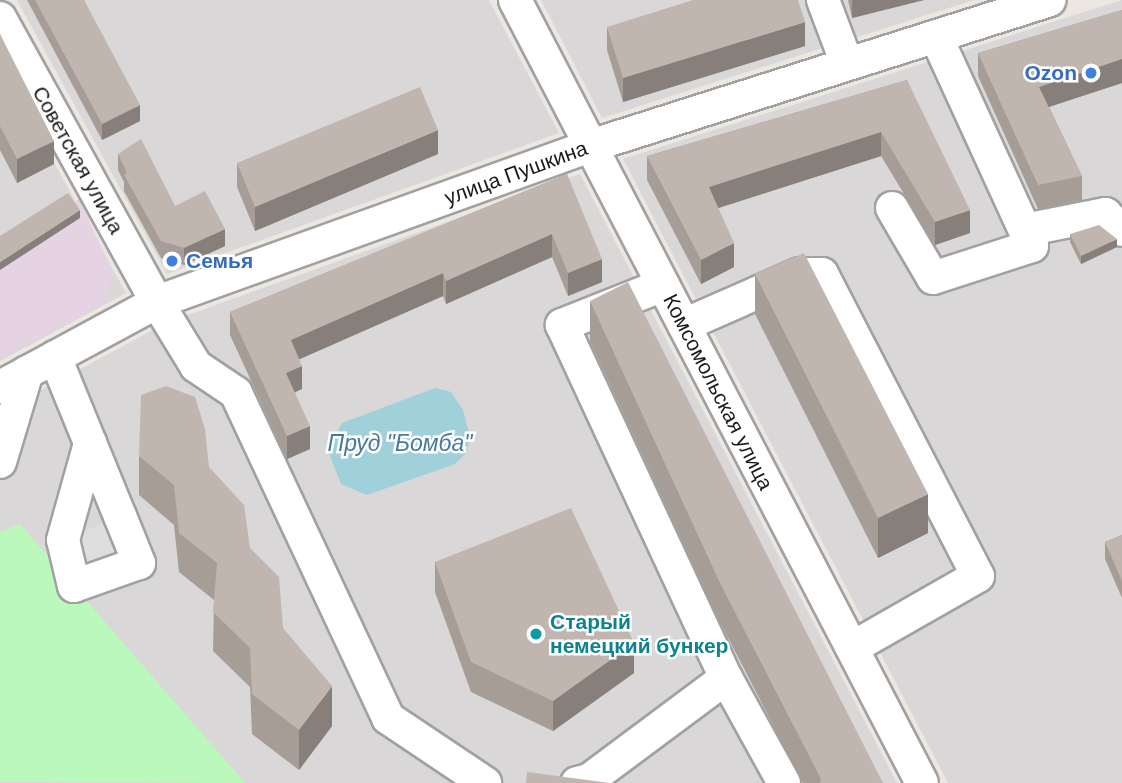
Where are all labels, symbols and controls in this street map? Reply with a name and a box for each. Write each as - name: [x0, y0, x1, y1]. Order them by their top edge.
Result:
- place label: Ozon: [1025, 60, 1077, 86]
- marker: Ozon: [1083, 65, 1099, 81]
- street label: Советская улица: [27, 82, 129, 238]
- street label: улица Пушкина: [441, 135, 591, 211]
- place label: Семья: [186, 248, 253, 274]
- marker: Семья: [164, 253, 180, 269]
- street label: Комсомольская улица: [658, 290, 778, 494]
- water label: Пруд "Бомба": [328, 429, 472, 457]
- place label: Старый немецкий бункер: [550, 609, 728, 659]
- marker: Старый немецкий бункер: [528, 626, 544, 642]

